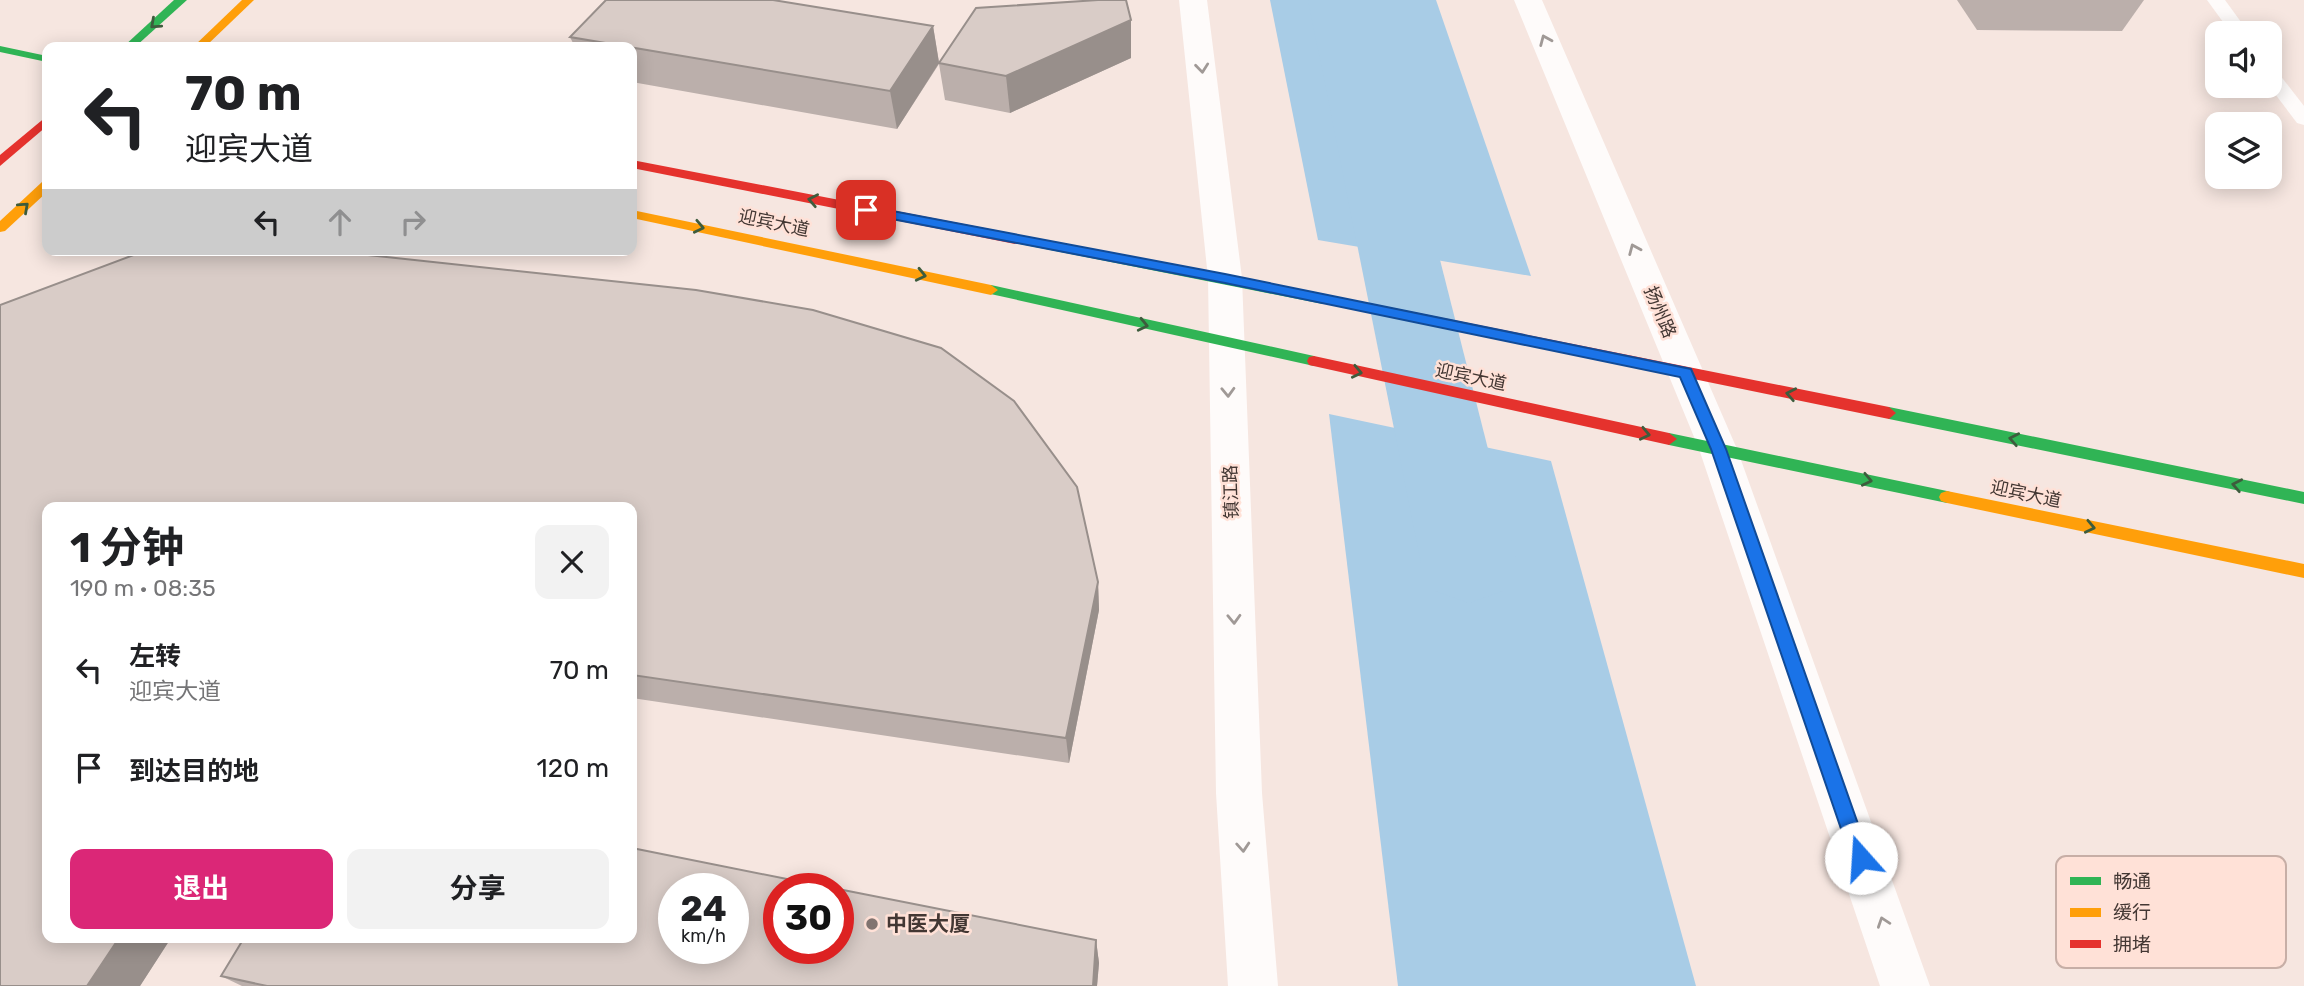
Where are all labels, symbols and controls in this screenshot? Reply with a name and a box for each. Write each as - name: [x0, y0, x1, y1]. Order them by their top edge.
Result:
- one-way arrow: [150, 15, 163, 28]
- map controls: [2205, 21, 2282, 189]
- button: sound: [2205, 21, 2282, 98]
- one-way arrow: [1539, 34, 1553, 47]
- one-way arrow: [1194, 62, 1209, 73]
- text: 70 m: [185, 64, 302, 122]
- icon: left: [70, 70, 161, 161]
- button: layers: [2205, 112, 2282, 189]
- text: 迎宾大道: [185, 130, 313, 168]
- pin: [836, 180, 896, 240]
- icon: arrive: [847, 191, 885, 229]
- one-way arrow: [807, 193, 819, 208]
- one-way arrow: [16, 202, 29, 215]
- icon: left: [248, 203, 286, 241]
- icon: ahead: [321, 203, 359, 241]
- icon: right: [394, 203, 432, 241]
- street label: 迎宾大道: [736, 205, 812, 241]
- one-way arrow: [693, 219, 705, 234]
- one-way arrow: [1628, 244, 1642, 256]
- one-way arrow: [915, 267, 927, 281]
- street label: 扬州路: [1639, 283, 1681, 341]
- one-way arrow: [1137, 317, 1149, 331]
- street label: 迎宾大道: [1433, 359, 1509, 395]
- one-way arrow: [1351, 364, 1363, 378]
- one-way arrow: [1220, 387, 1235, 398]
- one-way arrow: [1785, 387, 1797, 402]
- one-way arrow: [1639, 425, 1651, 440]
- one-way arrow: [2008, 433, 2020, 448]
- street label: 镇江路: [1219, 465, 1243, 519]
- one-way arrow: [1861, 472, 1873, 487]
- street label: 迎宾大道: [1988, 476, 2064, 512]
- one-way arrow: [2231, 478, 2243, 493]
- one-way arrow: [2084, 518, 2096, 533]
- text: 1 分钟: [70, 523, 184, 573]
- button: close: [535, 525, 609, 599]
- text: 190 m · 08:35: [70, 574, 216, 602]
- one-way arrow: [1226, 615, 1242, 625]
- text: 左转: [129, 641, 181, 672]
- icon: left: [70, 651, 108, 689]
- text: 70 m: [550, 655, 609, 686]
- text: 迎宾大道: [129, 677, 221, 705]
- icon: arrive: [70, 749, 108, 787]
- text: 120 m: [537, 753, 609, 784]
- text: 到达目的地: [129, 756, 259, 787]
- position arrow: [1824, 821, 1898, 895]
- one-way arrow: [1235, 841, 1250, 852]
- button: 退出: [70, 849, 333, 929]
- button: 分享: [347, 849, 609, 929]
- legend: [2056, 856, 2286, 968]
- text: 畅通: [2113, 870, 2151, 893]
- speed limit sign: 30: [763, 873, 854, 964]
- text: 24: [680, 888, 727, 930]
- text: 缓行: [2113, 901, 2151, 924]
- place label: 中医大厦: [886, 911, 970, 936]
- marker: 中医大厦: [864, 916, 880, 932]
- one-way arrow: [1877, 916, 1891, 928]
- text: km/h: [681, 925, 726, 947]
- text: 拥堵: [2113, 933, 2151, 956]

